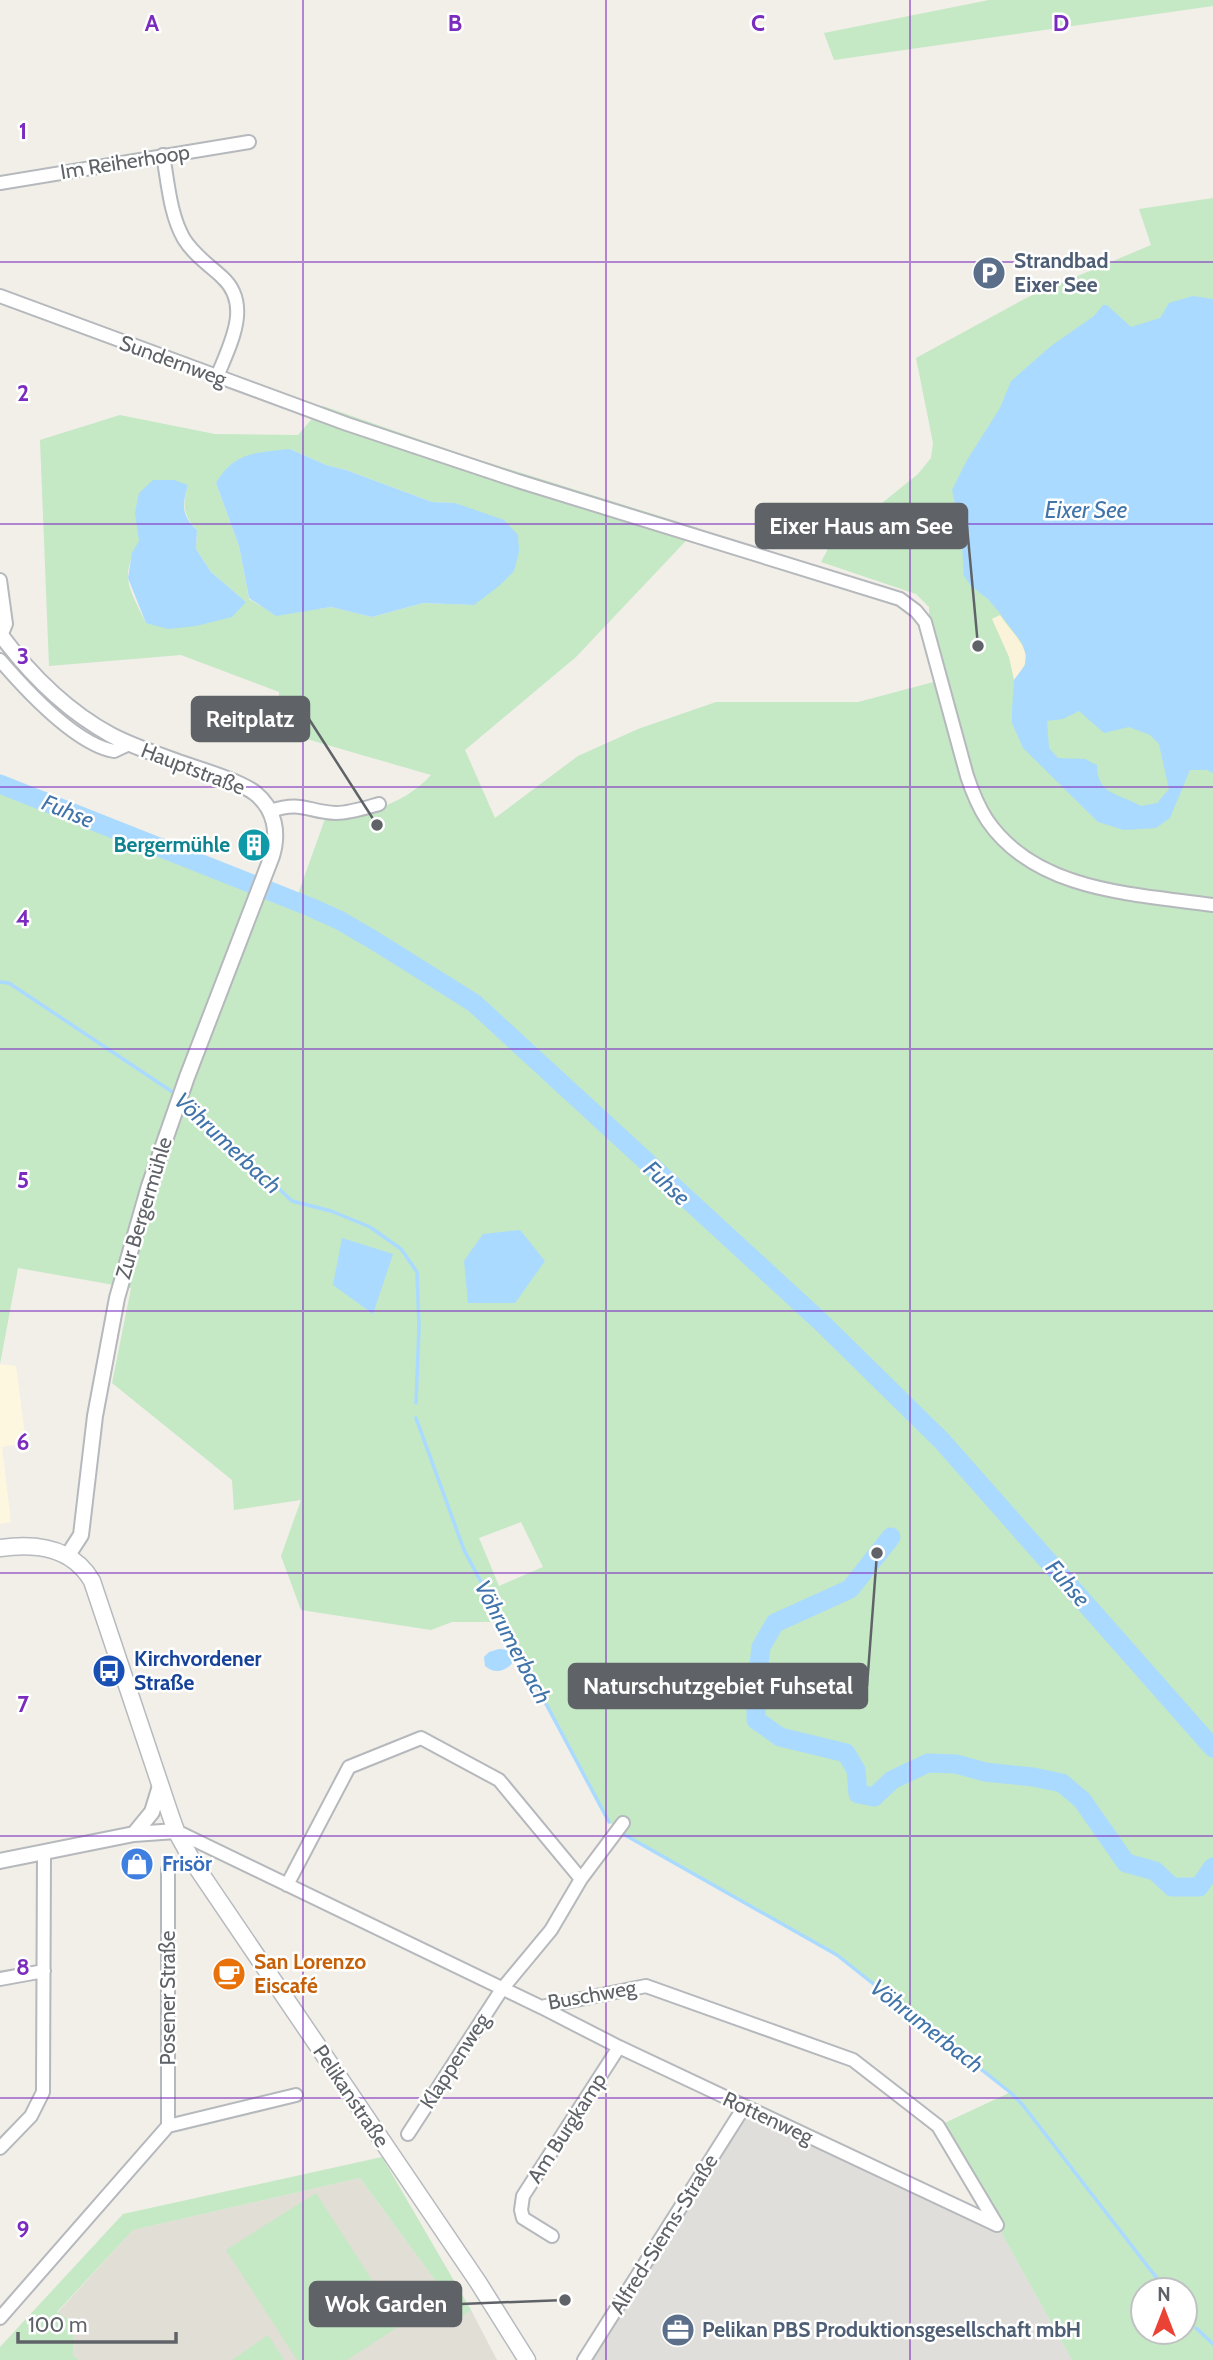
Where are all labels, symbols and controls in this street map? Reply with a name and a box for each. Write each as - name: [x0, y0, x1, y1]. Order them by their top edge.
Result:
- text: A: [145, 9, 160, 37]
- text: B: [448, 9, 462, 37]
- text: C: [751, 9, 765, 37]
- text: D: [1053, 9, 1069, 37]
- text: 1: [19, 117, 27, 145]
- street label: Im Reiherhoop: [58, 139, 191, 184]
- place label: Strandbad Eixer See: [1014, 248, 1108, 297]
- parking icon: Strandbad Eixer See: [970, 254, 1008, 292]
- street label: Sundernweg: [116, 330, 230, 392]
- text: 2: [17, 379, 29, 407]
- water label: Eixer See: [1045, 496, 1127, 524]
- callout: Eixer Haus am See: [756, 504, 967, 548]
- text: Eixer Haus am See: [769, 512, 953, 540]
- text: 3: [17, 642, 29, 670]
- callout: Reitplatz: [192, 697, 309, 741]
- text: Reitplatz: [206, 705, 294, 733]
- street label: Hauptstraße: [138, 737, 249, 800]
- water label: Fuhse: [38, 788, 98, 834]
- building icon: Bergermühle: [235, 826, 273, 864]
- place label: Bergermühle: [113, 832, 230, 857]
- text: 4: [16, 904, 30, 932]
- water label: Vöhrumerbach: [169, 1086, 287, 1200]
- street label: Zur Bergermühle: [110, 1134, 177, 1282]
- water label: Fuhse: [638, 1155, 696, 1211]
- text: 5: [17, 1166, 29, 1194]
- text: 6: [17, 1428, 29, 1456]
- water label: Fuhse: [1040, 1554, 1096, 1612]
- water label: Vöhrumerbach: [469, 1575, 557, 1709]
- place label: Kirchvordener Straße: [134, 1646, 262, 1695]
- bus stop icon: Kirchvordener Straße: [90, 1652, 128, 1690]
- callout: Naturschutzgebiet Fuhsetal: [569, 1664, 867, 1708]
- text: Naturschutzgebiet Fuhsetal: [583, 1672, 853, 1700]
- text: 7: [17, 1690, 29, 1718]
- shop icon: Frisör: [118, 1845, 156, 1883]
- place label: Frisör: [162, 1851, 212, 1876]
- street label: Posener Straße: [155, 1930, 180, 2065]
- place label: San Lorenzo Eiscafé: [254, 1949, 366, 1998]
- text: 8: [16, 1953, 30, 1981]
- cafe icon: San Lorenzo Eiscafé: [210, 1955, 248, 1993]
- water label: Vöhrumerbach: [865, 1973, 989, 2079]
- street label: Buschweg: [546, 1974, 639, 2015]
- street label: Klappenweg: [414, 2008, 495, 2113]
- street label: Pelikanstraße: [308, 2040, 395, 2152]
- street label: Am Burgkamp: [522, 2068, 611, 2187]
- street label: Rottenweg: [719, 2086, 818, 2149]
- street label: Alfred-Siems-Straße: [604, 2149, 723, 2318]
- text: 9: [17, 2215, 29, 2243]
- north arrow: [1129, 2276, 1199, 2346]
- callout: Wok Garden: [310, 2282, 461, 2326]
- text: N: [1157, 2283, 1171, 2306]
- text: Wok Garden: [325, 2290, 447, 2318]
- scale bar: [18, 2300, 175, 2344]
- office icon: Pelikan PBS Produktionsgesellschaft mbH: [659, 2311, 697, 2349]
- text: 100 m: [28, 2312, 87, 2337]
- place label: Pelikan PBS Produktionsgesellschaft mbH: [702, 2317, 1081, 2342]

